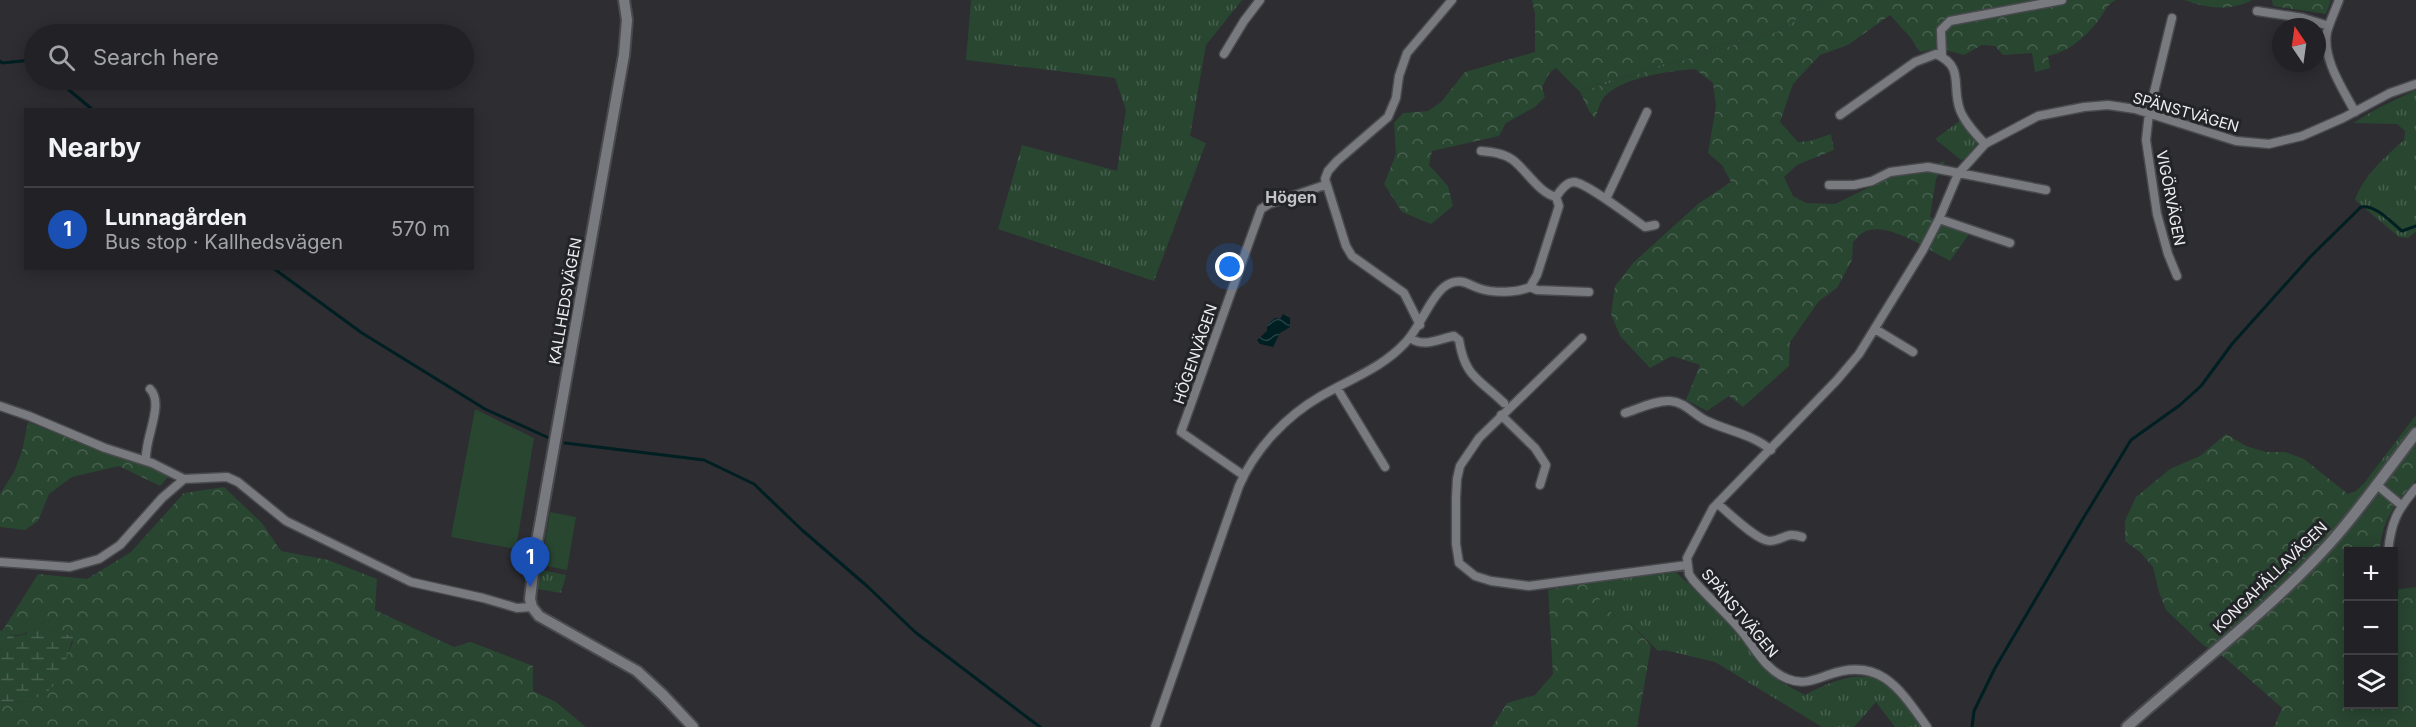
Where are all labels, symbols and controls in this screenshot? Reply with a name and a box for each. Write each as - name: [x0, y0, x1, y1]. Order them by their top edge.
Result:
- north arrow: [2272, 18, 2326, 72]
- search box: [24, 24, 474, 90]
- icon: search: [45, 41, 78, 74]
- text: Search here: [93, 44, 219, 70]
- street label: SPÄNSTVÄGEN: [2131, 88, 2241, 136]
- text: Nearby: [48, 132, 141, 163]
- street label: VIGÖRVÄGEN: [2152, 149, 2190, 247]
- district label: Högen: [1265, 187, 1317, 207]
- text: Lunnagården: [105, 204, 247, 230]
- text: 1: [63, 217, 72, 241]
- text: 570 m: [391, 217, 450, 241]
- text: Bus stop · Kallhedsvägen: [105, 230, 343, 254]
- street label: KALLHEDSVÄGEN: [544, 236, 586, 366]
- your location: [1215, 252, 1244, 281]
- street label: HÖGENVÄGEN: [1169, 301, 1221, 407]
- street label: KONGAHÄLLAVÄGEN: [2209, 517, 2331, 637]
- pin: 1: [510, 538, 550, 587]
- map controls: [2344, 547, 2398, 709]
- button: +: [2344, 547, 2398, 601]
- street label: SPÄNSTVÄGEN: [1697, 565, 1783, 661]
- button: −: [2344, 601, 2398, 655]
- button: layers: [2344, 655, 2398, 709]

